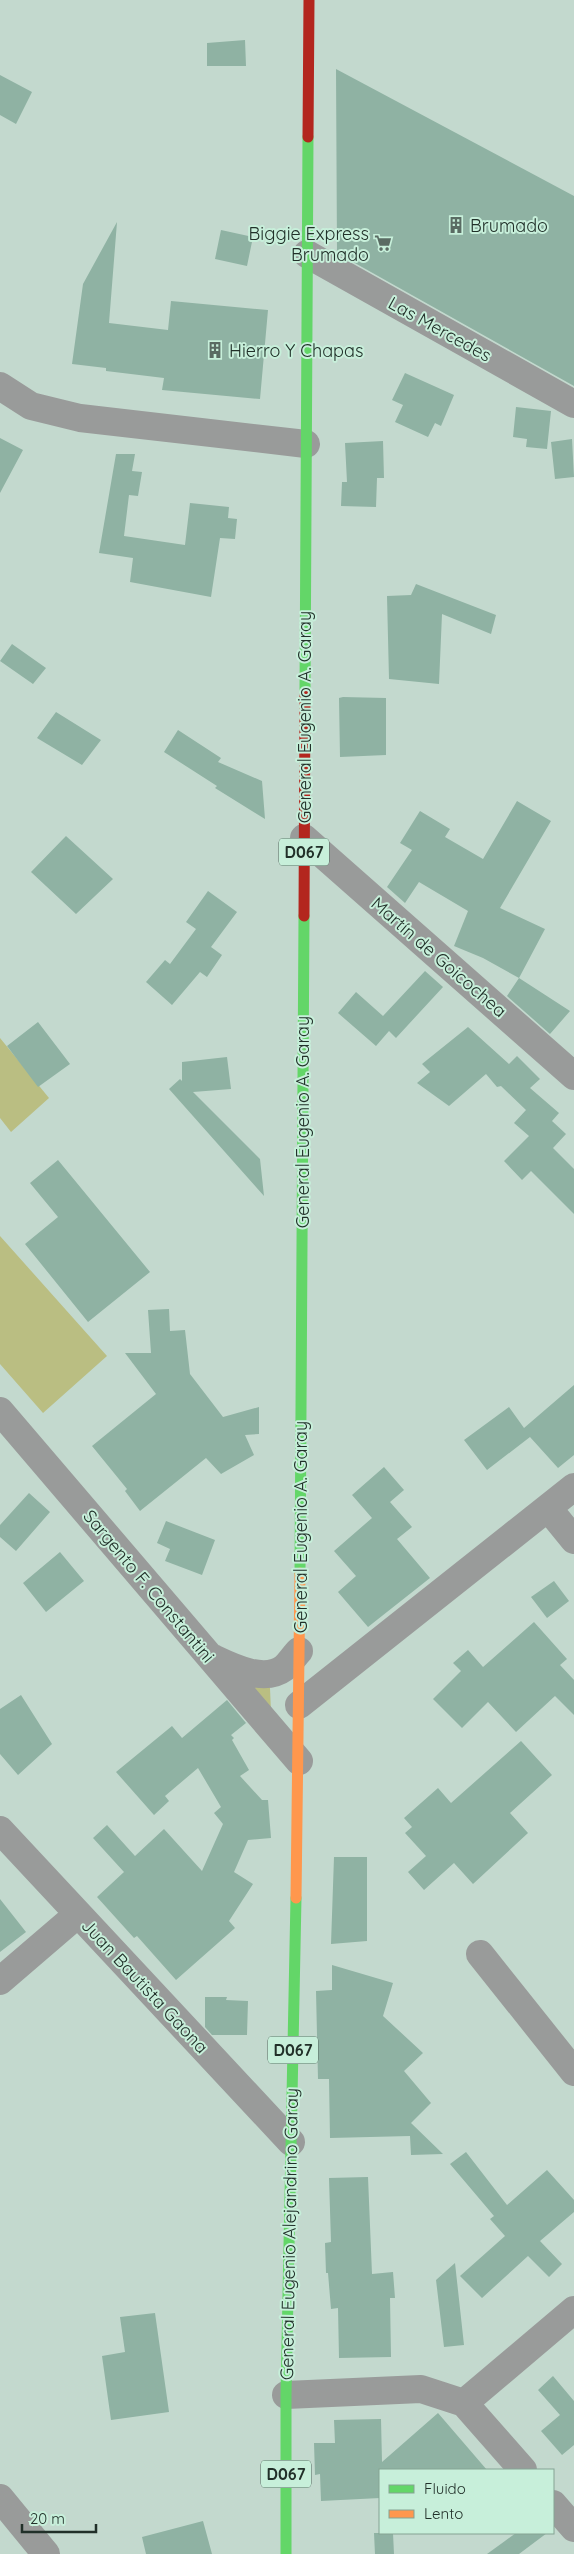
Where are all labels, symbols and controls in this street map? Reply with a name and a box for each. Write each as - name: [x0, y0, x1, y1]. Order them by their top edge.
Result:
- place label: Brumado: [470, 214, 548, 237]
- building icon: Brumado: [446, 215, 466, 235]
- place label: Biggie Express Brumado: [249, 222, 369, 266]
- supermarket icon: Biggie Express Brumado: [373, 233, 393, 253]
- street label: Las Mercedes: [384, 291, 496, 367]
- place label: Hierro Y Chapas: [229, 339, 363, 362]
- building icon: Hierro Y Chapas: [205, 340, 225, 360]
- street label: General Eugenio A. Garay: [293, 611, 316, 823]
- road number: D067: [279, 839, 329, 866]
- street label: Martín de Goicochea: [367, 892, 511, 1022]
- street label: General Eugenio A. Garay: [291, 1016, 314, 1228]
- street label: General Eugenio A. Garay: [289, 1421, 312, 1633]
- street label: Sargento F. Constantini: [78, 1505, 220, 1667]
- street label: Juan Bautista Gaona: [77, 1914, 213, 2058]
- road number: D067: [268, 2036, 318, 2064]
- street label: General Eugenio Alejandrino Garay: [275, 2088, 303, 2380]
- road number: D067: [261, 2460, 311, 2488]
- legend: [379, 2469, 554, 2534]
- text: Fluido: [424, 2479, 466, 2498]
- scale bar: [22, 2502, 96, 2534]
- text: Lento: [424, 2504, 463, 2523]
- text: 20 m: [30, 2509, 65, 2528]

